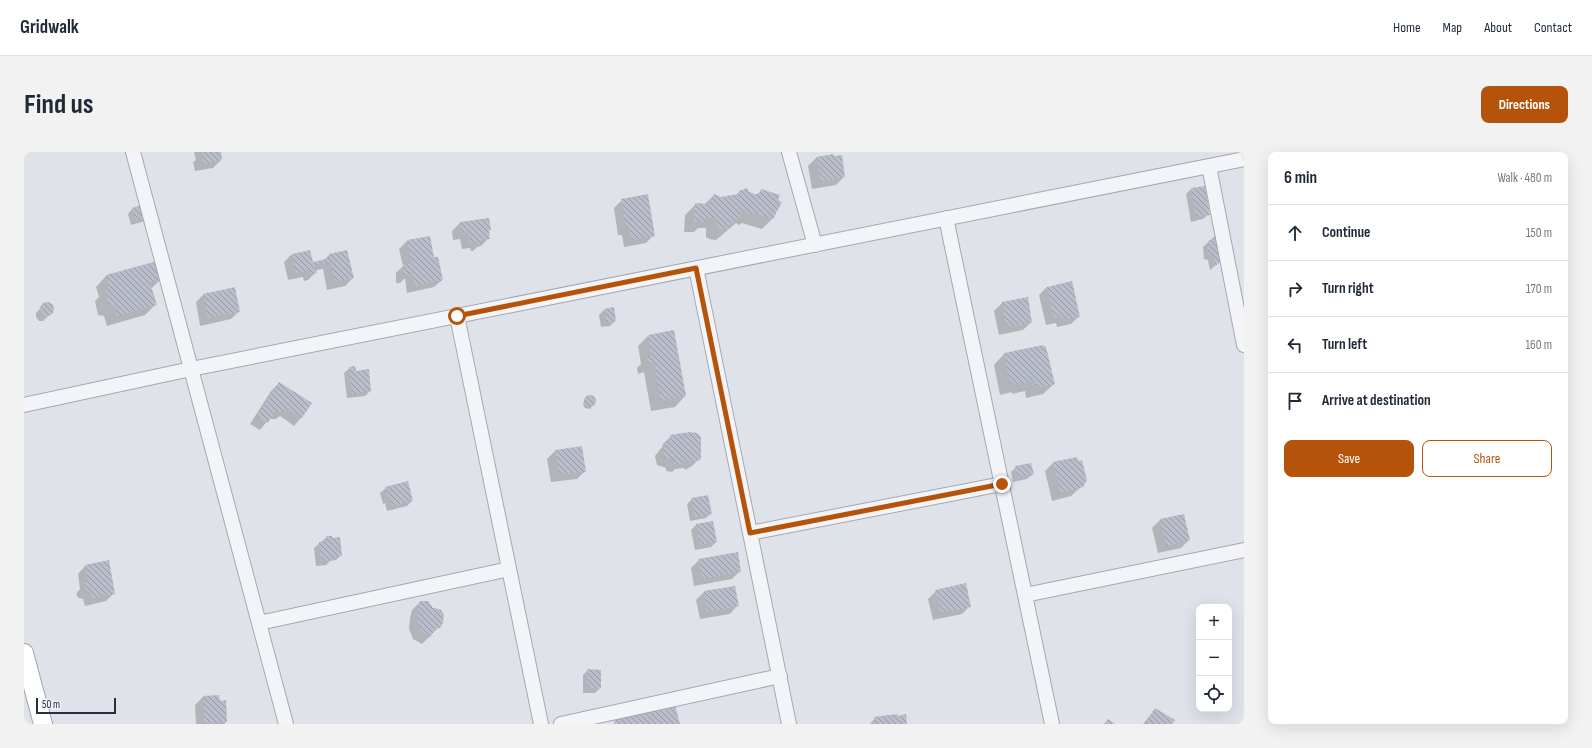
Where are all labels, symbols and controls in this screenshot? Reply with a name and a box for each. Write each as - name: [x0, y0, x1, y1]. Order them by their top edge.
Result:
- text: Gridwalk: [20, 16, 79, 39]
- text: Home: [1393, 19, 1421, 36]
- text: Map: [1443, 19, 1462, 36]
- text: About: [1484, 19, 1512, 36]
- text: Contact: [1534, 19, 1572, 36]
- button: Directions: [1481, 86, 1568, 123]
- text: Find us: [24, 88, 93, 121]
- text: 6 min: [1284, 168, 1317, 188]
- text: Walk · 480 m: [1497, 170, 1552, 186]
- icon: ahead: [1284, 222, 1306, 244]
- text: Continue: [1322, 223, 1371, 242]
- text: 150 m: [1526, 225, 1552, 241]
- icon: right: [1284, 278, 1306, 300]
- text: Turn right: [1322, 279, 1374, 298]
- text: 170 m: [1526, 281, 1552, 297]
- route start: [448, 307, 466, 325]
- icon: left: [1284, 334, 1306, 356]
- text: Turn left: [1322, 335, 1367, 354]
- text: 160 m: [1526, 337, 1552, 353]
- icon: arrive: [1284, 390, 1306, 412]
- text: Arrive at destination: [1322, 391, 1431, 410]
- button: Save: [1284, 440, 1414, 477]
- button: Share: [1422, 440, 1552, 477]
- route end: [993, 475, 1011, 493]
- map controls: [1196, 604, 1232, 712]
- button: +: [1196, 604, 1232, 640]
- button: −: [1196, 640, 1232, 676]
- button: locate: [1196, 676, 1232, 712]
- scale bar: [36, 696, 116, 715]
- text: 50 m: [42, 698, 60, 711]

